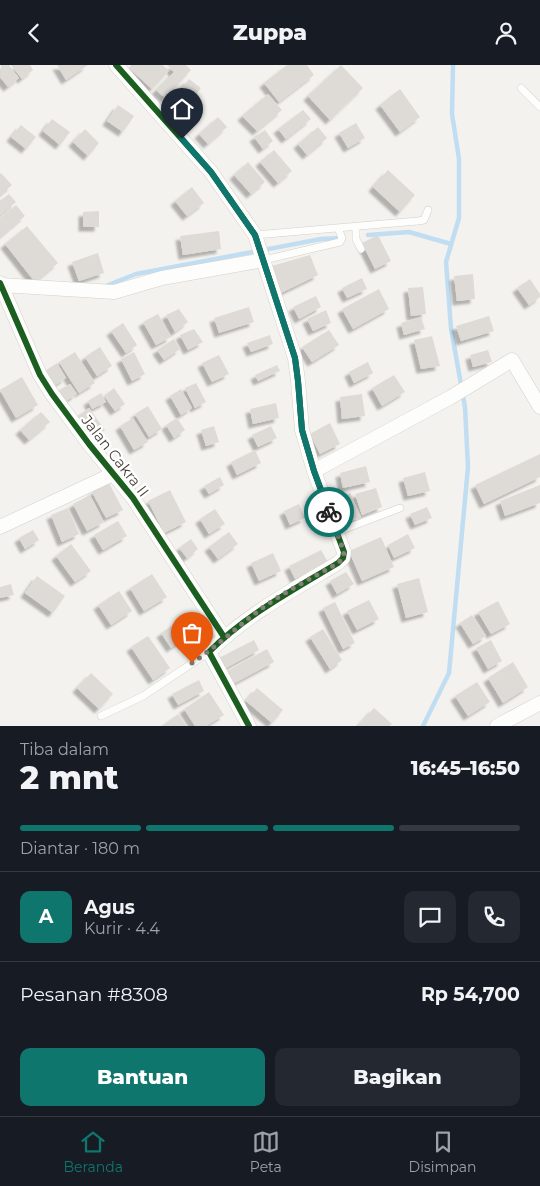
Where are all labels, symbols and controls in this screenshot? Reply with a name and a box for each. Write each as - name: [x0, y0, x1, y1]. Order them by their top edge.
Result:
- icon: back: [20, 19, 48, 47]
- text: Zuppa: [233, 19, 307, 46]
- icon: person: [492, 19, 520, 47]
- pin: [161, 88, 203, 139]
- icon: home: [168, 95, 196, 123]
- street label: Jalan Cakra II: [77, 410, 153, 500]
- courier: [304, 487, 354, 537]
- icon: bike: [315, 498, 343, 526]
- pin: [171, 612, 213, 663]
- icon: bag: [178, 619, 206, 647]
- text: Tiba dalam: [20, 740, 109, 759]
- text: 16:45–16:50: [411, 757, 520, 780]
- text: 2 mnt: [20, 758, 119, 797]
- text: Diantar · 180 m: [20, 839, 140, 858]
- button: chat: [404, 891, 456, 943]
- button: phone: [468, 891, 520, 943]
- text: Agus: [84, 896, 135, 919]
- text: A: [39, 905, 53, 928]
- text: Kurir · 4.4: [84, 919, 160, 938]
- text: Pesanan #8308: [20, 983, 168, 1006]
- text: Rp 54,700: [421, 983, 520, 1006]
- button: Bantuan: [20, 1048, 265, 1106]
- button: Bagikan: [275, 1048, 520, 1106]
- tab: Beranda: [63, 1128, 123, 1176]
- tab: Peta: [250, 1128, 282, 1176]
- tab: Disimpan: [409, 1128, 477, 1176]

